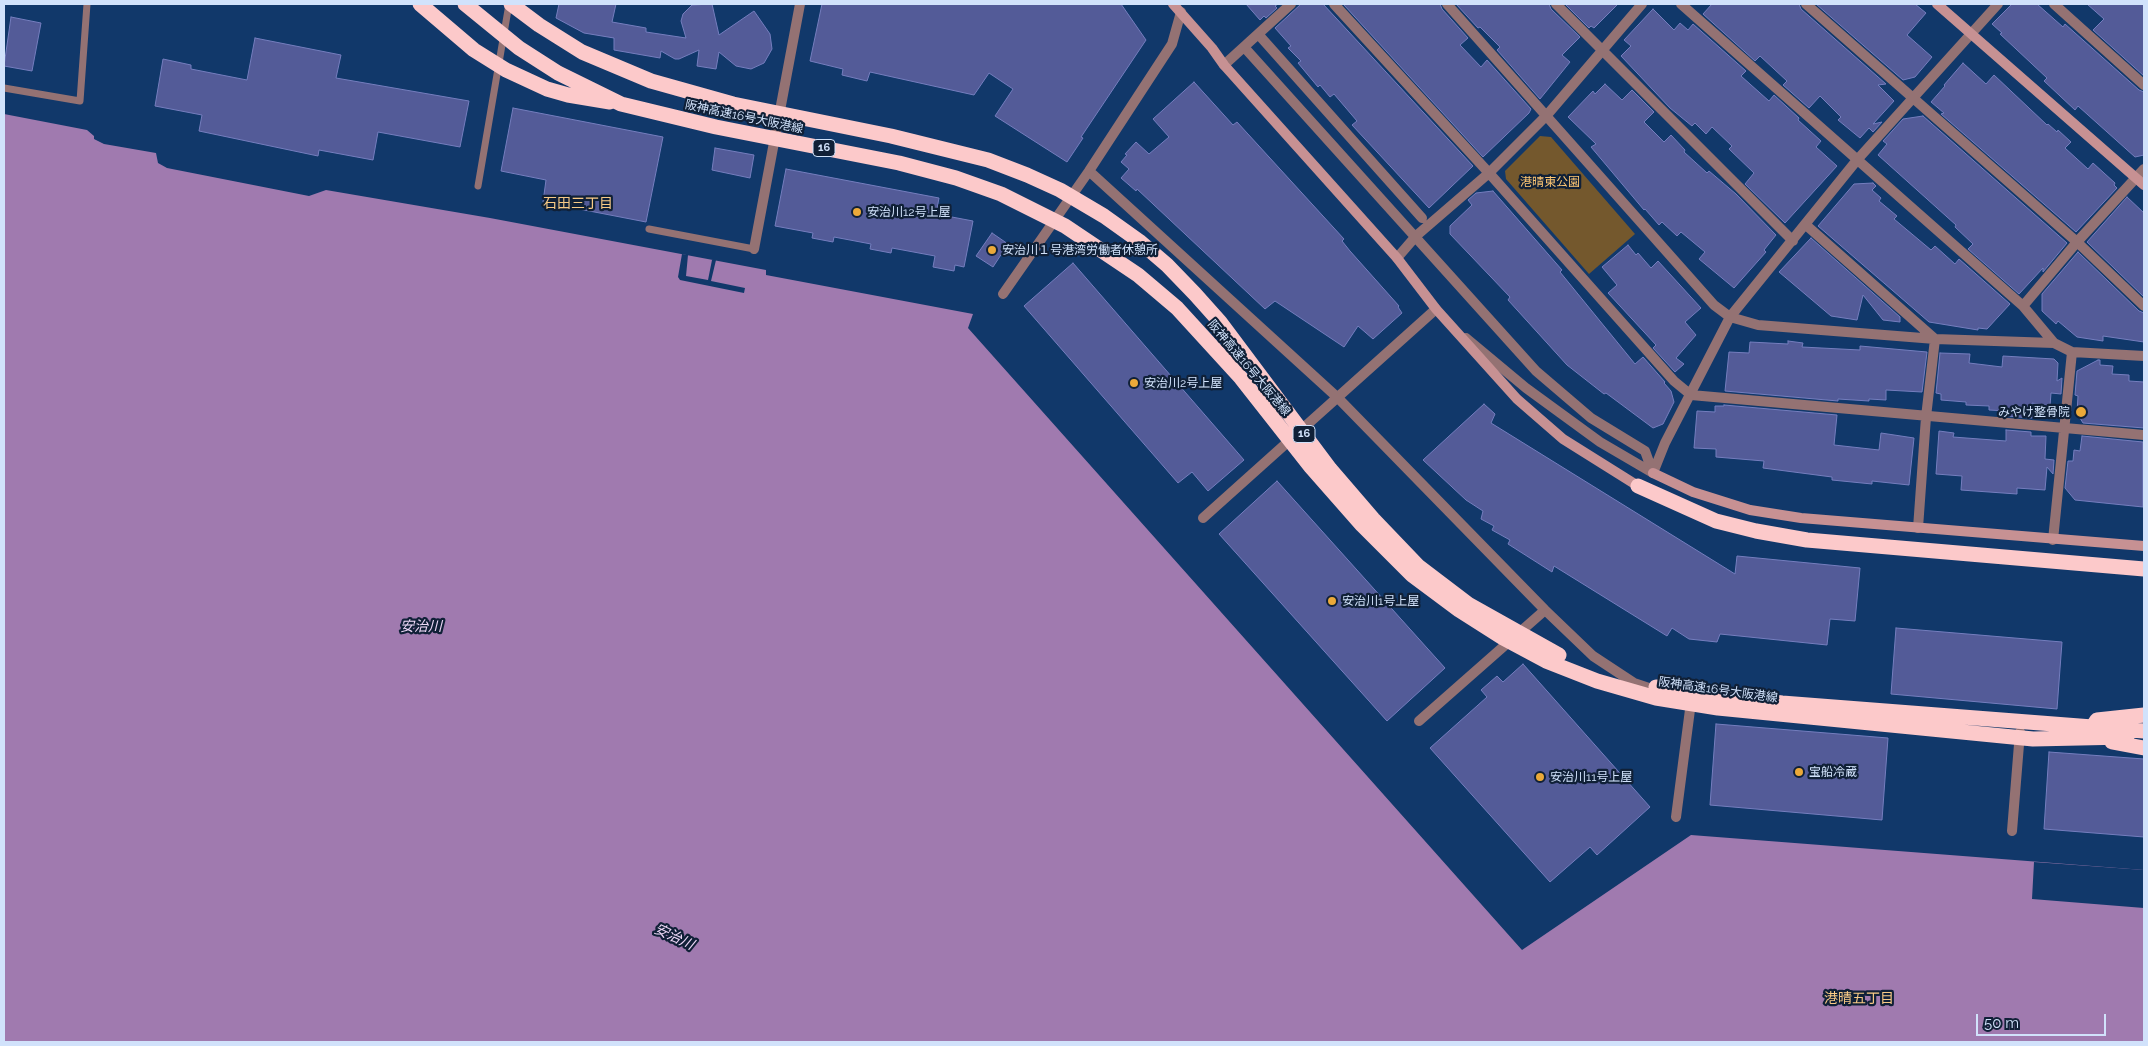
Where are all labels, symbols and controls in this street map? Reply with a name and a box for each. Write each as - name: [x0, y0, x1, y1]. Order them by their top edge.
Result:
- street label: 阪神高速16号大阪港線: [684, 97, 804, 137]
- road number: 16: [813, 140, 835, 156]
- park label: 港晴東公園: [1520, 175, 1580, 189]
- district label: 石田三丁目: [543, 196, 613, 212]
- place label: 安治川12号上屋: [867, 205, 950, 219]
- marker: 安治川12号上屋: [851, 206, 863, 218]
- place label: 安治川１号港湾労働者休憩所: [1002, 243, 1158, 257]
- marker: 安治川１号港湾労働者休憩所: [986, 244, 998, 256]
- street label: 阪神高速16号大阪港線: [1205, 317, 1293, 419]
- place label: 安治川2号上屋: [1144, 376, 1222, 390]
- marker: 安治川2号上屋: [1128, 377, 1140, 389]
- place label: みやけ整骨院: [1998, 405, 2070, 419]
- marker: みやけ整骨院: [2074, 405, 2088, 419]
- road number: 16: [1293, 426, 1315, 442]
- place label: 安治川1号上屋: [1342, 594, 1419, 608]
- marker: 安治川1号上屋: [1326, 595, 1338, 607]
- water label: 安治川: [400, 619, 442, 635]
- street label: 阪神高速16号大阪港線: [1657, 674, 1779, 706]
- place label: 宝船冷蔵: [1809, 765, 1857, 779]
- marker: 宝船冷蔵: [1793, 766, 1805, 778]
- place label: 安治川11号上屋: [1550, 770, 1632, 784]
- marker: 安治川11号上屋: [1534, 771, 1546, 783]
- water label: 安治川: [651, 921, 697, 953]
- district label: 港晴五丁目: [1824, 991, 1894, 1007]
- scale bar: [1978, 1004, 2108, 1036]
- text: 50 m: [1984, 1014, 2019, 1032]

